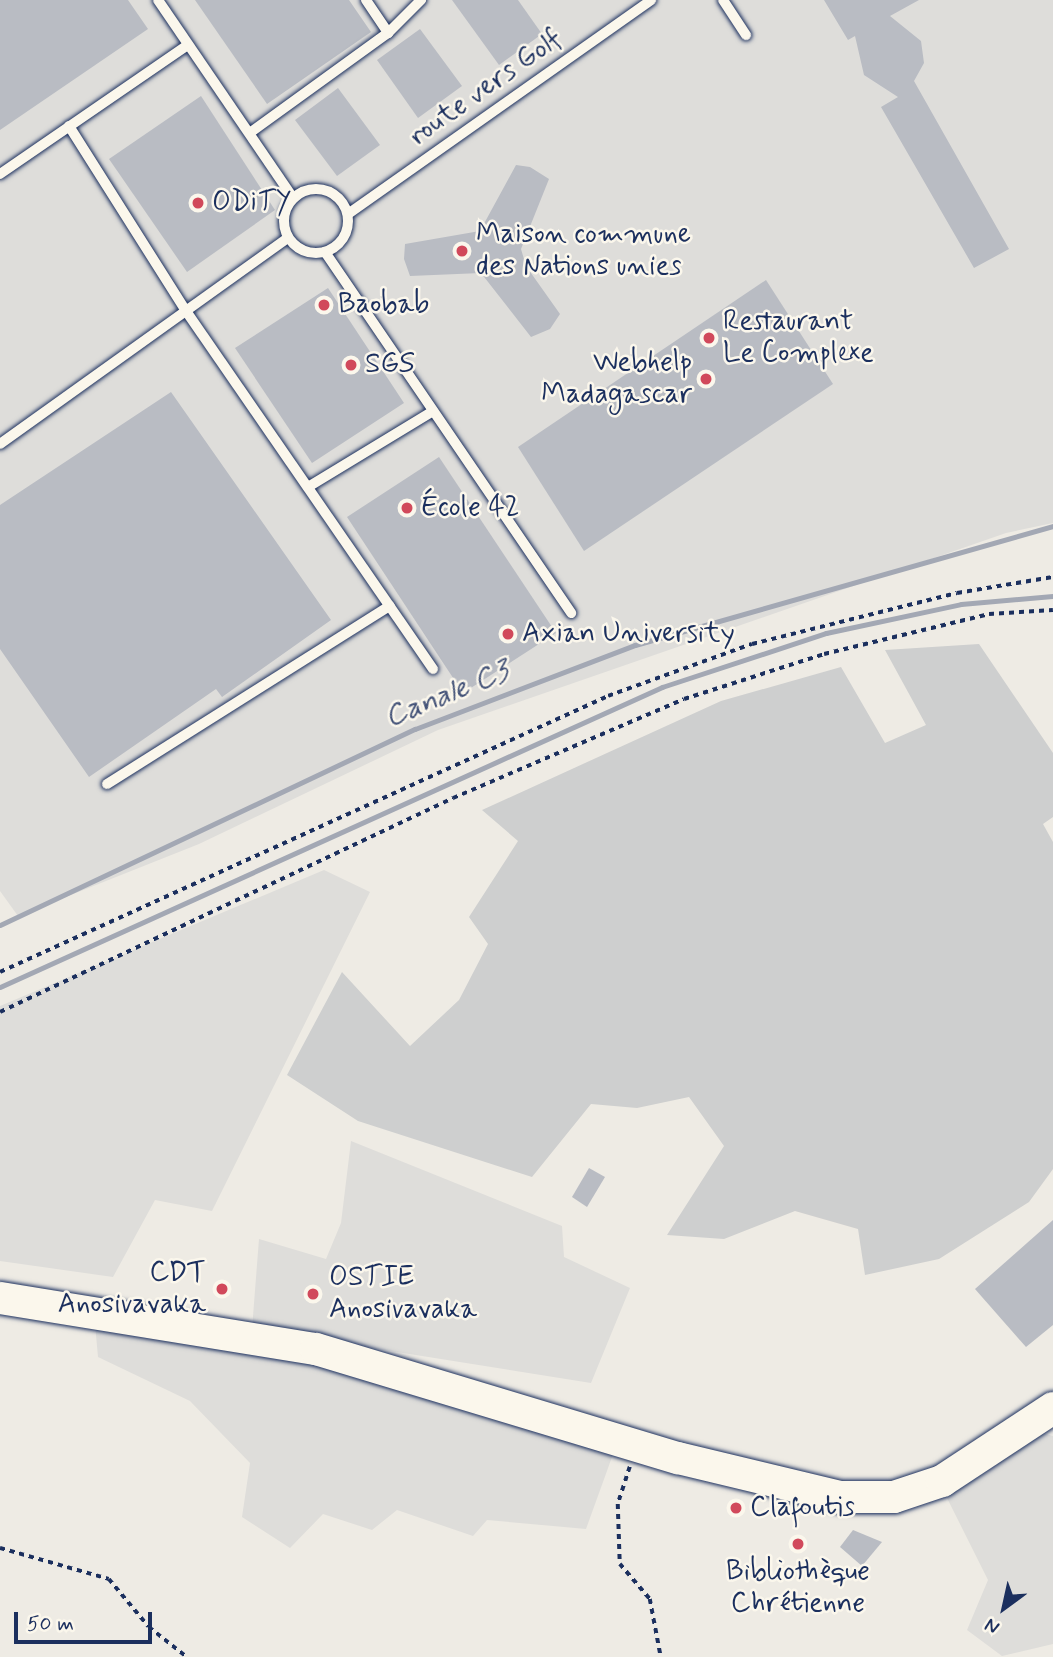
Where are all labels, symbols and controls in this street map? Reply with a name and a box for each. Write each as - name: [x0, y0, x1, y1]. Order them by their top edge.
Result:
- street label: route vers Golf: [404, 24, 568, 152]
- place label: ODiTY: [212, 186, 291, 220]
- marker: ODiTY: [190, 195, 206, 211]
- place label: Maison commune des Nations unies: [476, 218, 691, 284]
- marker: Maison commune des Nations unies: [454, 243, 470, 259]
- place label: Baobab: [338, 288, 429, 322]
- marker: Baobab: [316, 297, 332, 313]
- place label: Restaurant Le Complexe: [723, 305, 874, 371]
- marker: Restaurant Le Complexe: [701, 330, 717, 346]
- place label: Webhelp Madagascar: [541, 346, 692, 412]
- place label: SGS: [365, 348, 415, 382]
- marker: SGS: [343, 357, 359, 373]
- marker: Webhelp Madagascar: [698, 371, 714, 387]
- place label: École 42: [421, 491, 520, 525]
- marker: École 42: [399, 500, 415, 516]
- place label: Axian University: [522, 617, 724, 651]
- marker: Axian University: [500, 626, 516, 642]
- water label: Canale C3: [380, 654, 514, 736]
- place label: CDT Anosivavaka: [58, 1256, 206, 1322]
- place label: OSTIE Anosivavaka: [329, 1261, 477, 1327]
- marker: CDT Anosivavaka: [212, 1279, 232, 1299]
- marker: OSTIE Anosivavaka: [303, 1284, 323, 1304]
- place label: Clafoutis: [750, 1491, 855, 1525]
- marker: Clafoutis: [728, 1500, 744, 1516]
- marker: Bibliothèque Chrétienne: [790, 1536, 806, 1552]
- place label: Bibliothèque Chrétienne: [726, 1555, 870, 1621]
- north arrow: [969, 1573, 1039, 1643]
- scale bar: [18, 1598, 156, 1642]
- text: 50 m: [27, 1610, 74, 1638]
- text: N: [980, 1612, 1004, 1640]

